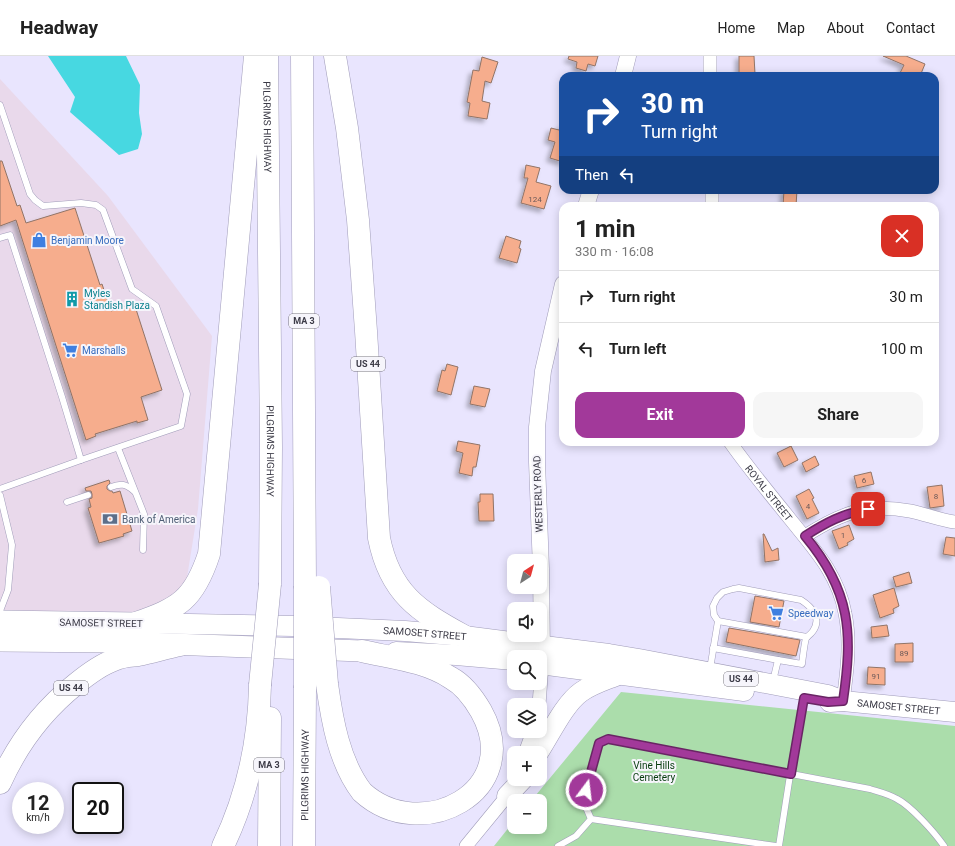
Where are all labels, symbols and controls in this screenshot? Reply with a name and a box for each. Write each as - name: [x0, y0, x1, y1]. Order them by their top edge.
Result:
- text: Headway: [20, 16, 98, 39]
- text: Home: [717, 20, 755, 36]
- text: Map: [777, 20, 805, 36]
- text: About: [827, 20, 864, 36]
- text: Contact: [886, 20, 935, 36]
- street label: PILGRIMS HIGHWAY: [262, 81, 274, 173]
- text: 30 m: [641, 87, 704, 120]
- icon: right: [575, 88, 627, 140]
- text: Turn right: [641, 121, 718, 142]
- icon: left: [616, 164, 638, 186]
- text: Then: [575, 166, 608, 184]
- house number: 124: [528, 195, 542, 204]
- text: 1 min: [575, 215, 635, 243]
- button: close: [881, 215, 923, 257]
- shop icon: Benjamin Moore: [30, 231, 48, 249]
- place label: Benjamin Moore: [51, 235, 124, 246]
- text: 330 m · 16:08: [575, 244, 654, 259]
- icon: right: [575, 286, 597, 308]
- place label: Myles Standish Plaza: [84, 288, 150, 311]
- text: Turn right: [609, 288, 675, 306]
- text: 30 m: [889, 288, 923, 306]
- building icon: Myles Standish Plaza: [63, 290, 81, 308]
- road number: MA 3: [289, 314, 319, 328]
- icon: left: [575, 338, 597, 360]
- text: Turn left: [609, 340, 666, 358]
- text: 100 m: [881, 340, 923, 358]
- supermarket icon: Marshalls: [61, 341, 79, 359]
- place label: Marshalls: [82, 345, 126, 356]
- road number: US 44: [351, 357, 385, 371]
- button: Exit: [575, 392, 745, 438]
- button: Share: [753, 392, 923, 438]
- street label: PILGRIMS HIGHWAY: [265, 405, 277, 497]
- street label: WESTERLY ROAD: [531, 455, 545, 533]
- street label: ROYAL STREET: [743, 463, 795, 523]
- house number: 6: [862, 476, 867, 485]
- pin: [851, 492, 885, 526]
- house number: 8: [934, 492, 939, 501]
- icon: arrive: [857, 498, 879, 520]
- house number: 4: [806, 502, 811, 511]
- bank icon: Bank of America: [101, 510, 119, 528]
- place label: Bank of America: [122, 514, 196, 525]
- house number: 1: [841, 531, 845, 540]
- north arrow: [507, 554, 547, 594]
- map controls: [507, 554, 547, 834]
- button: sound: [507, 602, 547, 642]
- supermarket icon: Speedway: [767, 604, 785, 622]
- place label: Speedway: [788, 608, 834, 619]
- street label: SAMOSET STREET: [59, 617, 143, 629]
- street label: SAMOSET STREET: [383, 625, 467, 642]
- house number: 89: [900, 649, 909, 658]
- button: search: [507, 650, 547, 690]
- road number: US 44: [724, 672, 758, 686]
- house number: 91: [872, 672, 881, 681]
- road number: US 44: [54, 681, 88, 695]
- street label: SAMOSET STREET: [857, 697, 941, 716]
- button: layers: [507, 698, 547, 738]
- street label: PILGRIMS HIGHWAY: [299, 729, 310, 821]
- button: +: [507, 746, 547, 786]
- road number: MA 3: [254, 758, 284, 772]
- park label: Vine Hills Cemetery: [633, 760, 676, 783]
- position arrow: [565, 769, 607, 811]
- speed limit sign: 20: [72, 782, 124, 834]
- text: 12: [27, 791, 49, 815]
- button: −: [507, 794, 547, 834]
- text: km/h: [26, 812, 50, 823]

